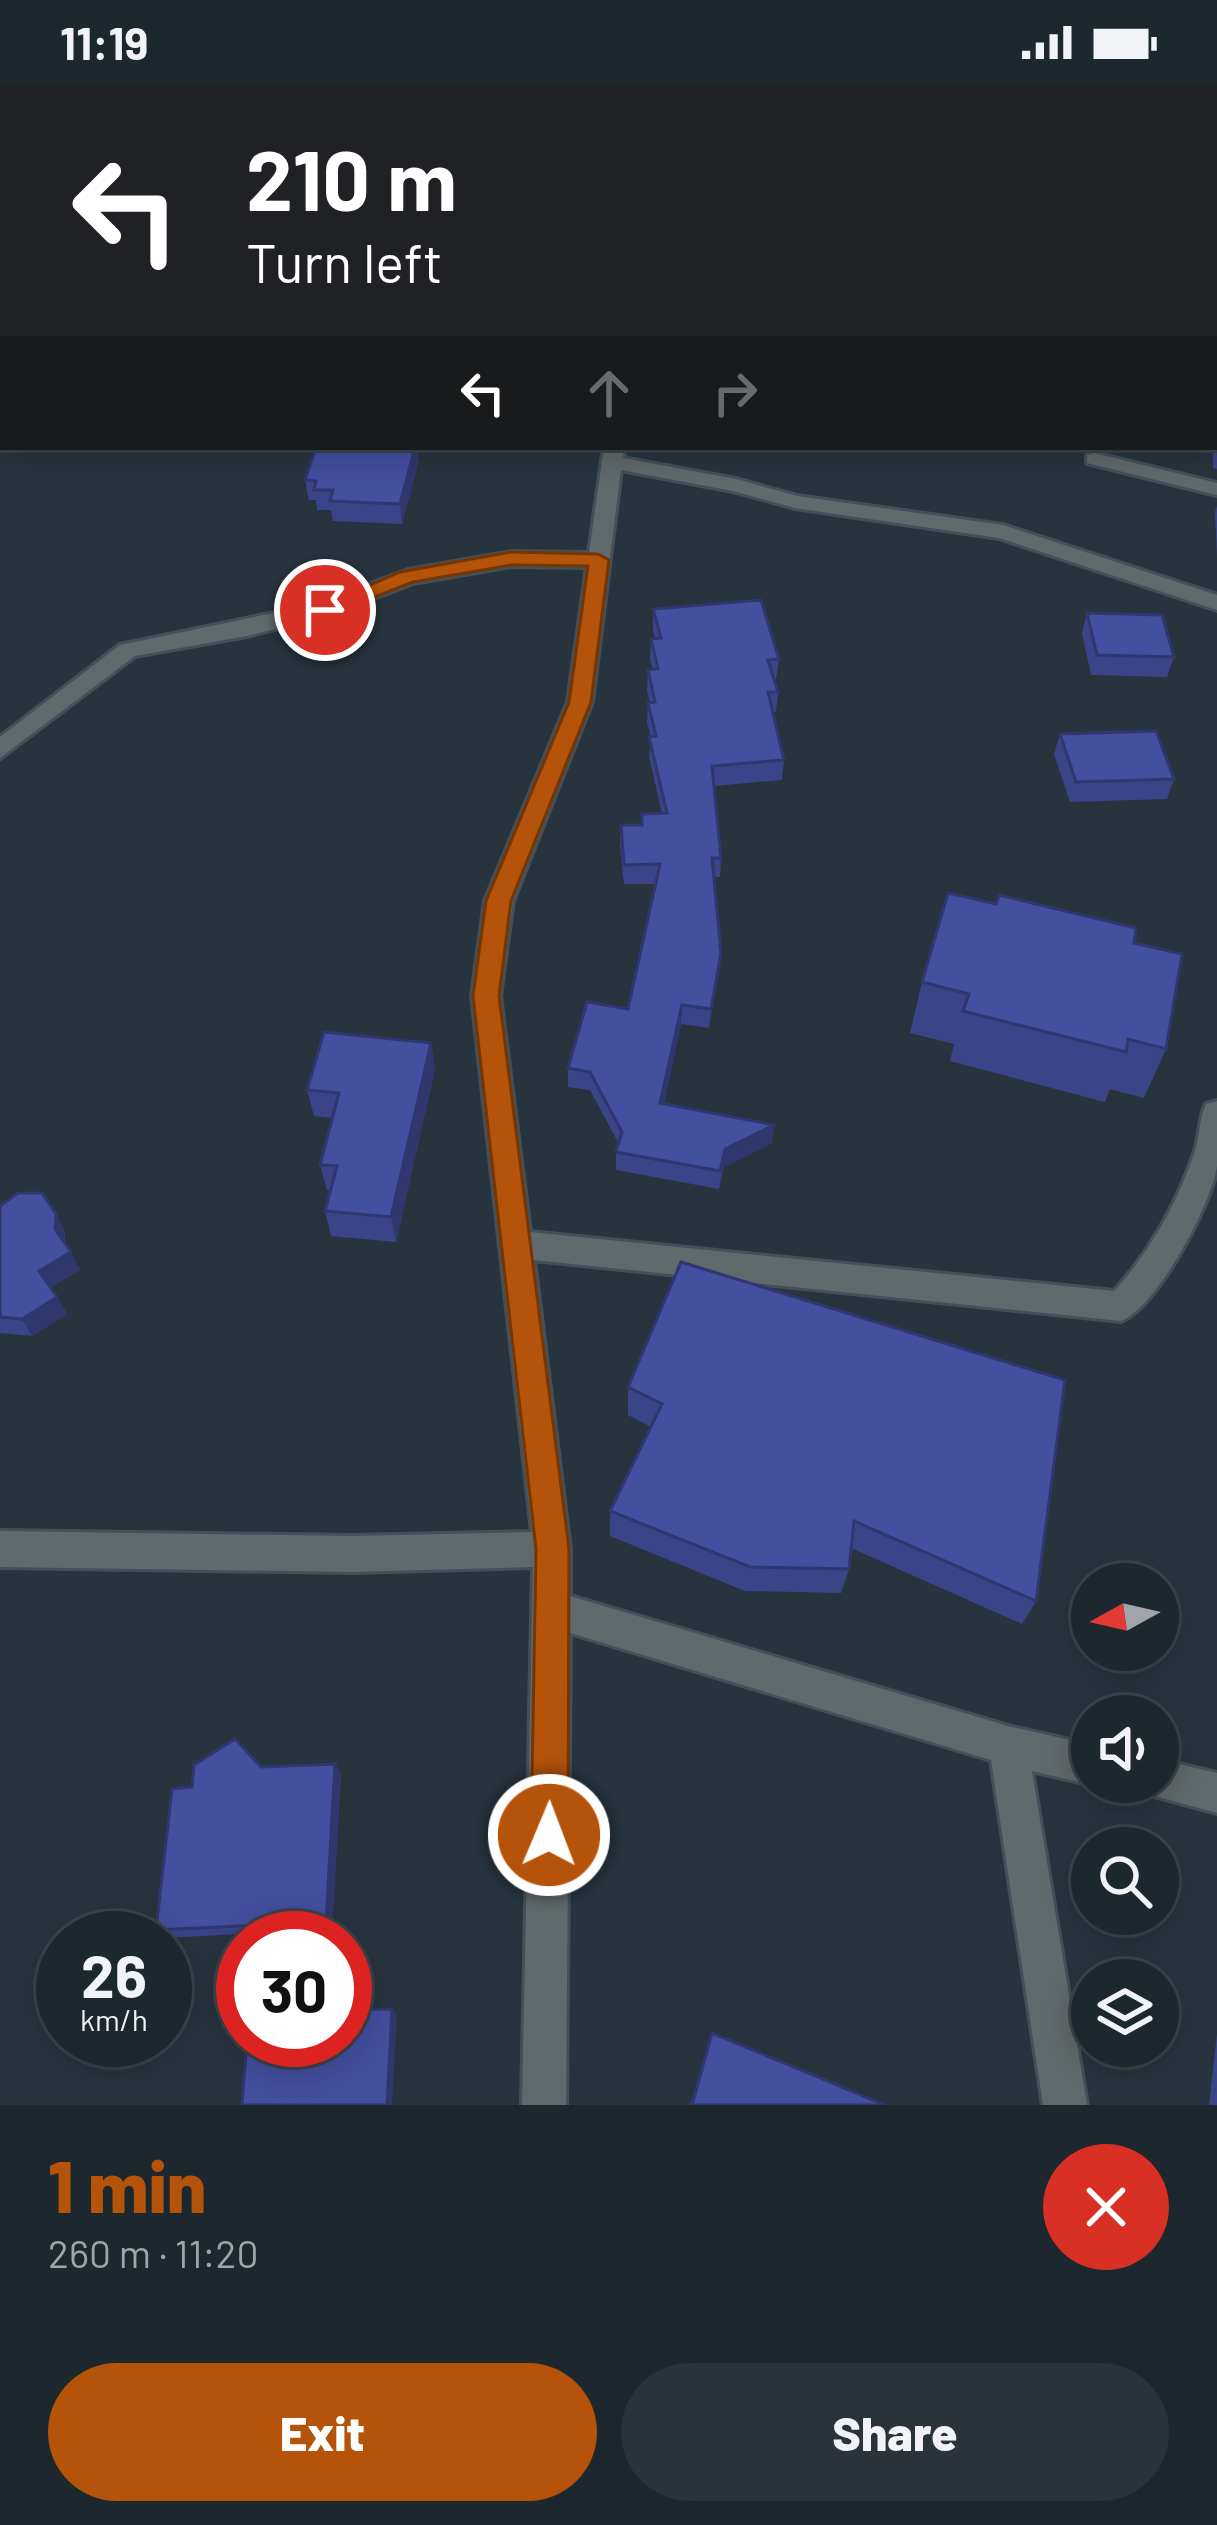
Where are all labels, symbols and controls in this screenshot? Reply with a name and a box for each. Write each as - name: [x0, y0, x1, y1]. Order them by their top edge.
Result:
- text: 11:19: [60, 15, 148, 69]
- text: 210 m: [246, 127, 457, 228]
- icon: left: [48, 132, 204, 288]
- text: Turn left: [246, 229, 443, 294]
- icon: left: [450, 360, 516, 426]
- icon: ahead: [576, 360, 642, 426]
- icon: right: [702, 360, 768, 426]
- pin: [274, 559, 376, 661]
- icon: arrive: [292, 577, 358, 643]
- north arrow: [1071, 1563, 1179, 1671]
- map controls: [1071, 1563, 1179, 2067]
- button: sound: [1071, 1695, 1179, 1803]
- position arrow: [486, 1772, 612, 1898]
- button: search: [1071, 1827, 1179, 1935]
- speed limit sign: 30: [216, 1911, 372, 2067]
- text: 26: [81, 1938, 147, 2010]
- button: layers: [1071, 1959, 1179, 2067]
- text: km/h: [80, 2001, 148, 2037]
- text: 1 min: [48, 2141, 206, 2227]
- button: close: [1043, 2144, 1169, 2270]
- text: 260 m · 11:20: [48, 2229, 258, 2276]
- button: Exit: [48, 2363, 597, 2501]
- button: Share: [621, 2363, 1169, 2501]

